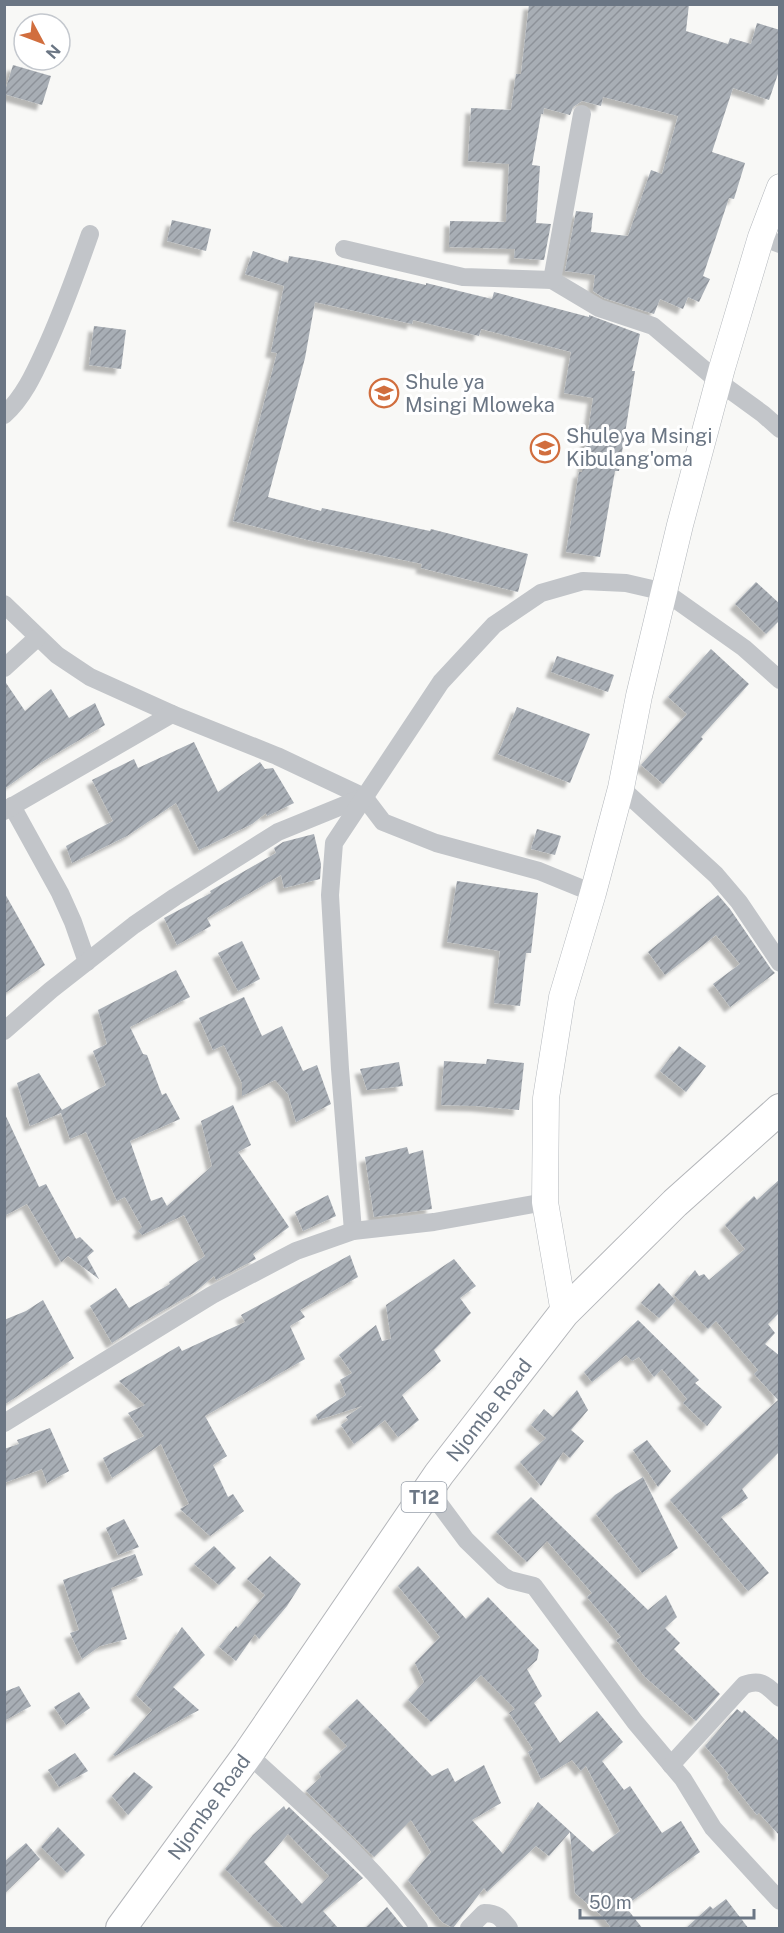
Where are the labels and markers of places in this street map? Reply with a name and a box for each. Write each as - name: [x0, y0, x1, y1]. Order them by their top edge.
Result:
- place label: Shule ya Msingi Mloweka: [405, 370, 555, 417]
- school or university icon: Shule ya Msingi Mloweka: [368, 377, 400, 409]
- place label: Shule ya Msingi Kibulang'oma: [566, 424, 712, 471]
- school or university icon: Shule ya Msingi Kibulang'oma: [529, 432, 561, 464]

